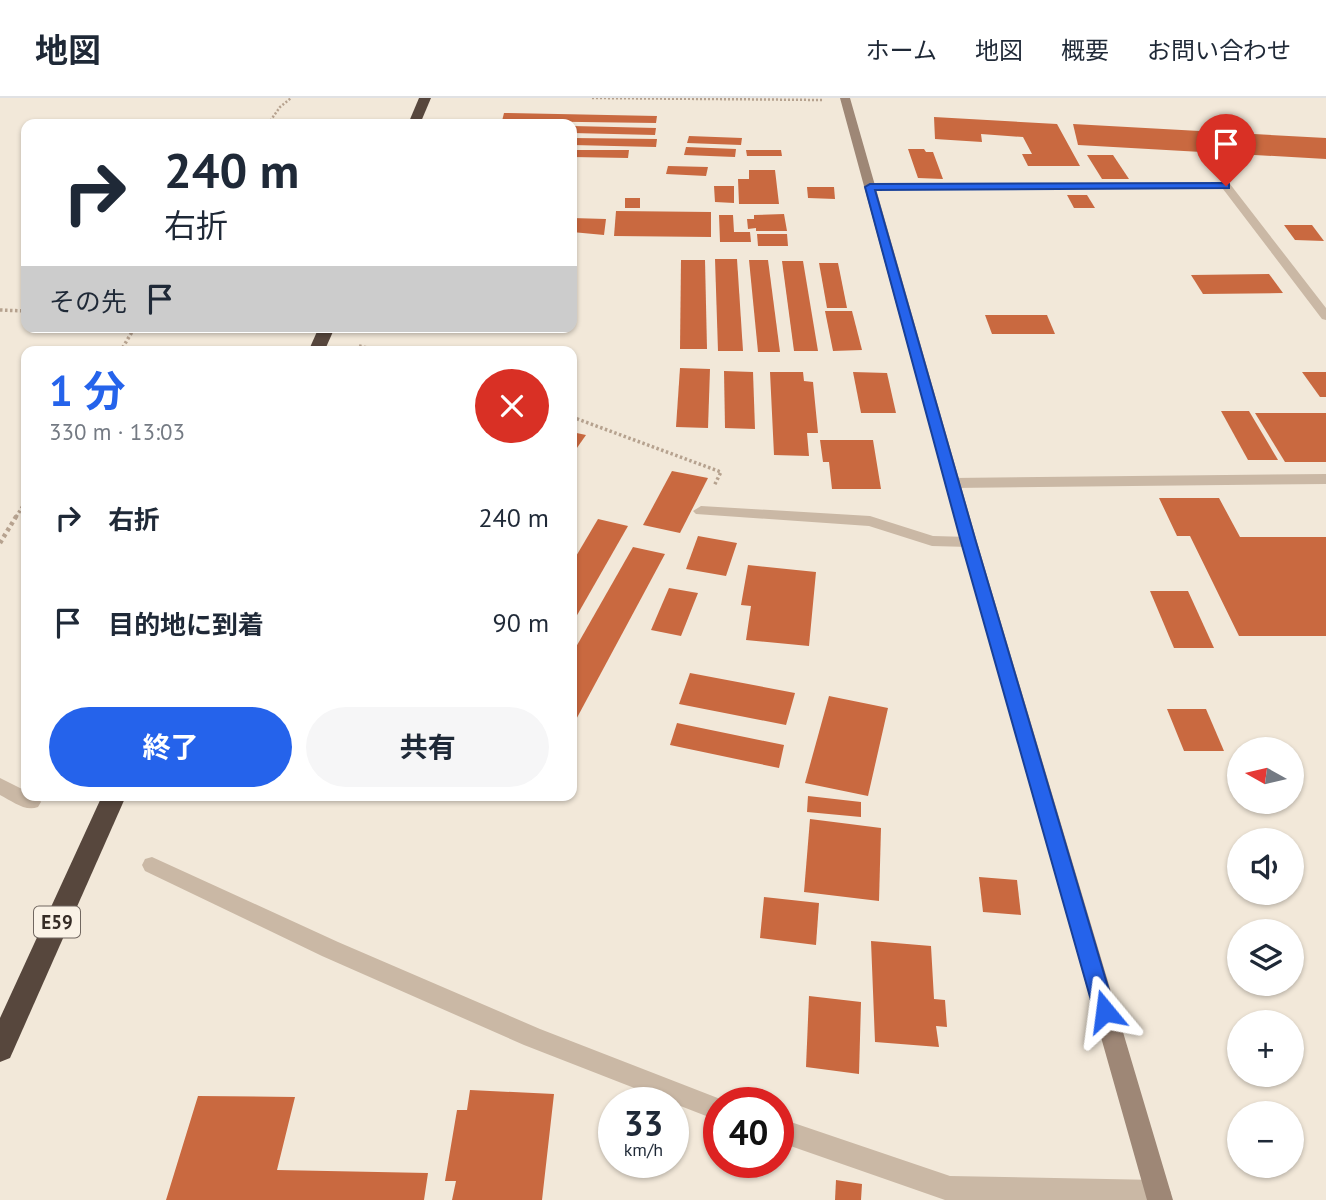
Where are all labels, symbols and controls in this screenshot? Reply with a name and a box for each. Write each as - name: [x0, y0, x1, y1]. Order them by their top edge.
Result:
- text: 地図: [35, 28, 101, 71]
- text: ホーム: [866, 35, 937, 66]
- text: 地図: [975, 35, 1023, 66]
- text: 概要: [1061, 35, 1109, 66]
- text: お問い合わせ: [1147, 35, 1291, 66]
- pin: [1196, 114, 1256, 186]
- icon: arrive: [1207, 125, 1245, 163]
- text: 240 m: [164, 138, 299, 202]
- icon: right: [49, 147, 140, 238]
- text: 右折: [164, 204, 228, 246]
- icon: arrive: [141, 280, 179, 318]
- text: その先: [49, 285, 127, 318]
- text: 1 分: [49, 363, 125, 418]
- button: close: [475, 369, 549, 443]
- text: 330 m · 13:03: [49, 417, 185, 446]
- icon: right: [49, 499, 87, 537]
- text: 240 m: [478, 501, 549, 534]
- text: 右折: [108, 503, 160, 536]
- icon: arrive: [49, 604, 87, 642]
- text: 90 m: [493, 606, 549, 639]
- text: 目的地に到着: [108, 608, 264, 641]
- button: 終了: [49, 707, 292, 787]
- button: 共有: [306, 707, 549, 787]
- north arrow: [1227, 737, 1304, 814]
- map controls: [1227, 737, 1304, 1178]
- button: sound: [1227, 828, 1304, 905]
- road number: E59: [34, 906, 80, 937]
- button: layers: [1227, 919, 1304, 996]
- position arrow: [1068, 974, 1142, 1048]
- button: +: [1227, 1010, 1304, 1087]
- speed limit sign: 40: [703, 1087, 794, 1178]
- text: 33: [624, 1100, 663, 1146]
- button: −: [1227, 1101, 1304, 1178]
- text: km/h: [624, 1138, 663, 1161]

